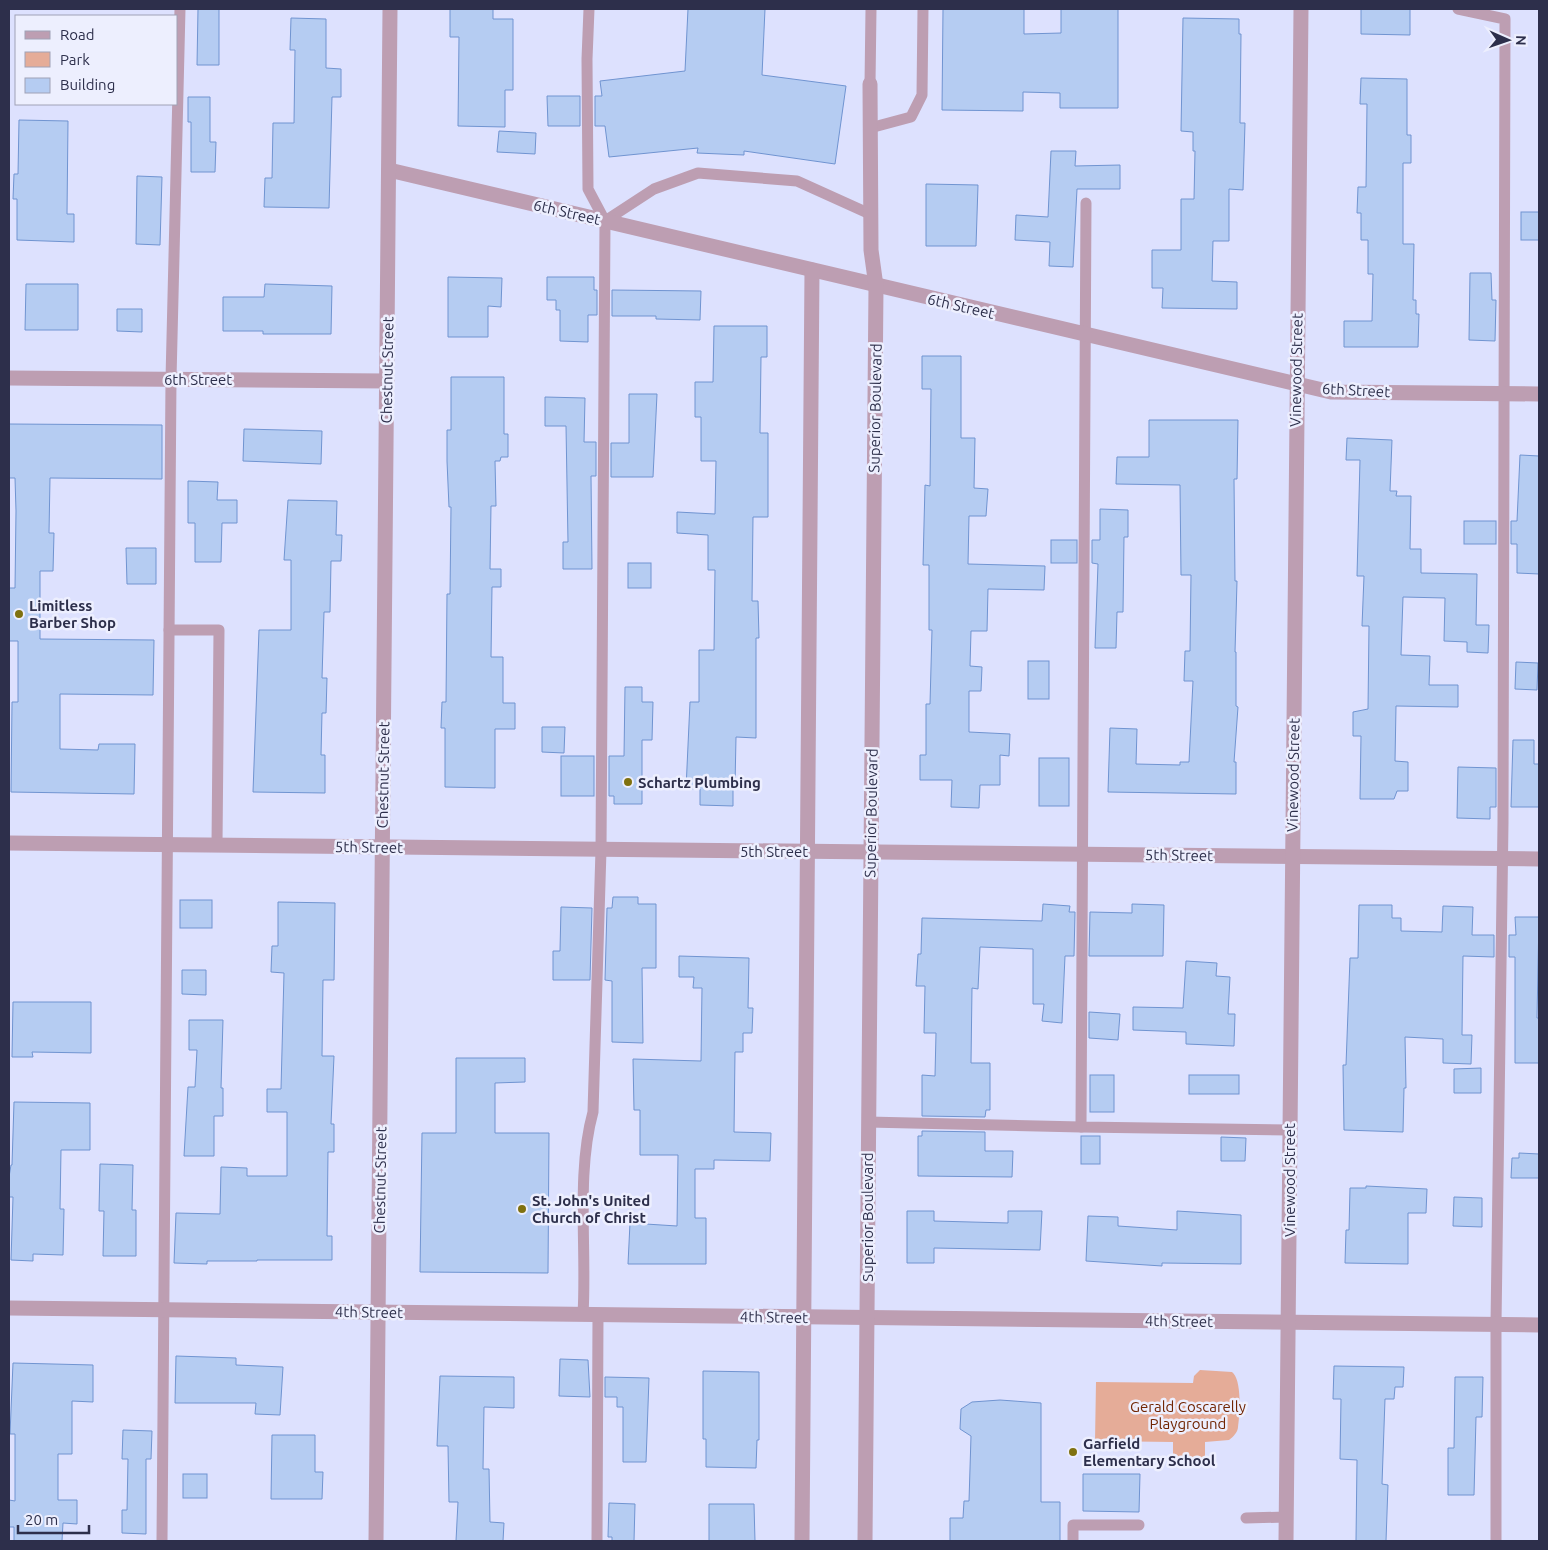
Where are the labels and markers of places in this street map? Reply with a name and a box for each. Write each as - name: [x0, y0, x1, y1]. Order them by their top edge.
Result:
- place label: Limitless Barber Shop: [29, 597, 116, 631]
- marker: Limitless Barber Shop: [13, 608, 25, 620]
- place label: Schartz Plumbing: [638, 774, 761, 791]
- marker: Schartz Plumbing: [622, 776, 634, 788]
- place label: St. John's United Church of Christ: [532, 1192, 650, 1226]
- marker: St. John's United Church of Christ: [516, 1203, 528, 1215]
- place label: Garfield Elementary School: [1083, 1435, 1216, 1469]
- marker: Garfield Elementary School: [1067, 1446, 1079, 1458]

